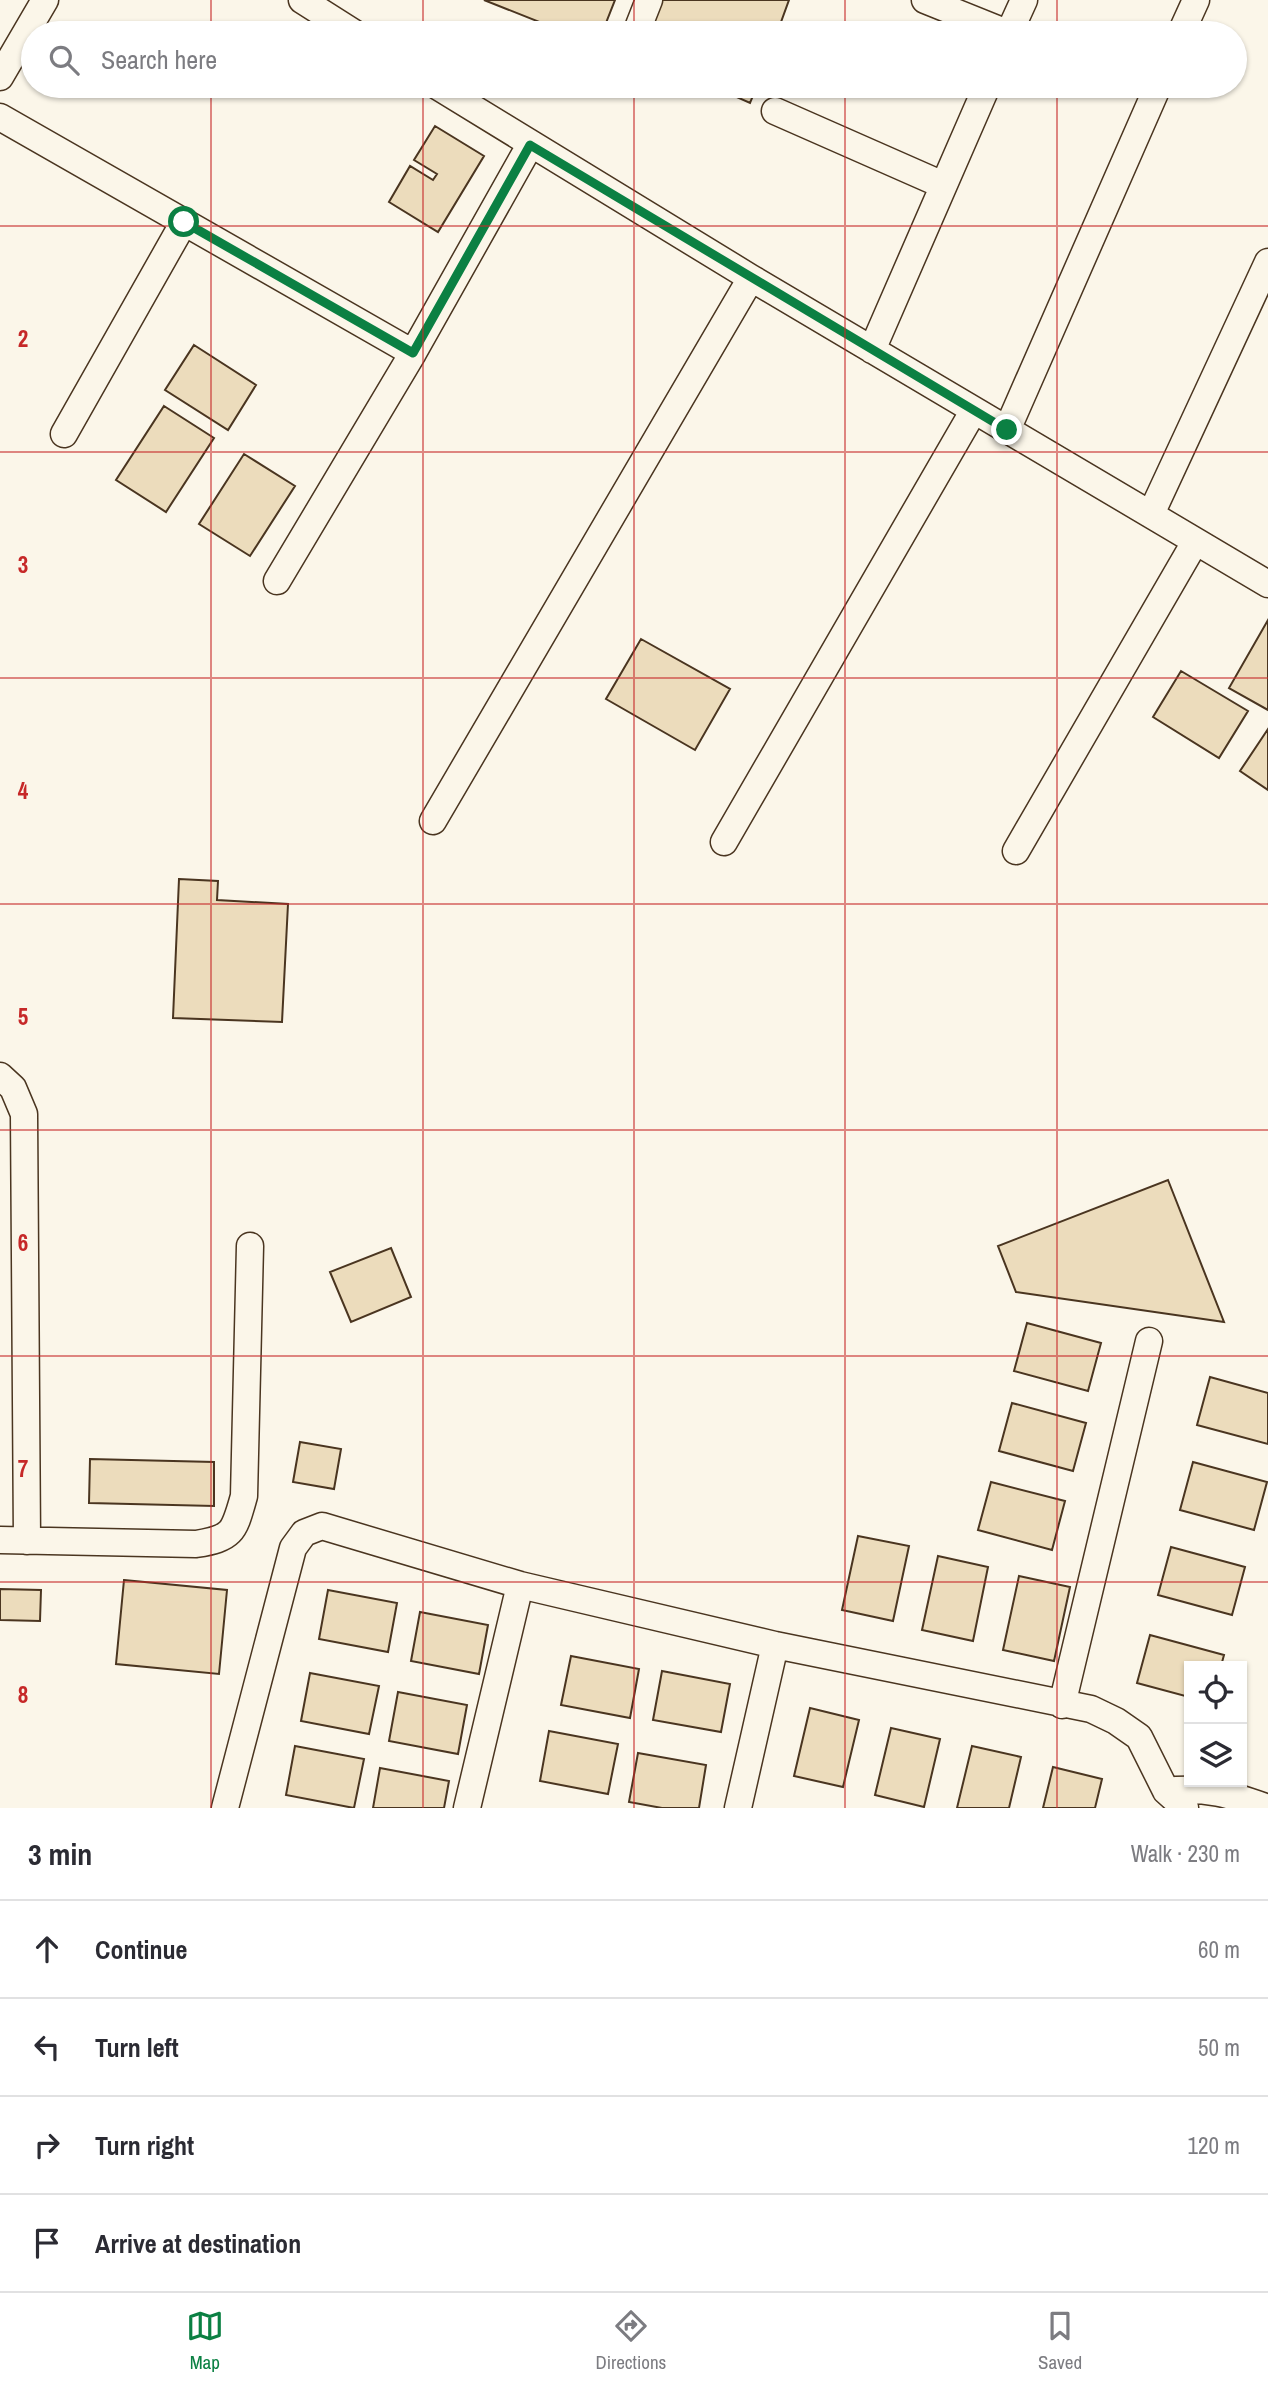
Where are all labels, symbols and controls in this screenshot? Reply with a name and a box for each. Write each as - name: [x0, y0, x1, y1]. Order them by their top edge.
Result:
- search box: [21, 21, 1247, 98]
- icon: search: [45, 41, 83, 79]
- text: Search here: [101, 42, 217, 77]
- route start: [168, 206, 199, 237]
- text: 2: [18, 323, 28, 354]
- route end: [991, 414, 1022, 445]
- text: 3: [18, 549, 28, 580]
- text: 4: [18, 775, 29, 806]
- text: 5: [18, 1001, 28, 1032]
- text: 6: [18, 1227, 28, 1258]
- text: 7: [18, 1453, 28, 1484]
- map controls: [1184, 1661, 1247, 1787]
- button: locate: [1184, 1661, 1247, 1724]
- text: 8: [18, 1679, 28, 1710]
- button: layers: [1184, 1724, 1247, 1787]
- text: 3 min: [28, 1834, 92, 1874]
- text: Walk · 230 m: [1131, 1838, 1240, 1869]
- icon: ahead: [28, 1930, 66, 1968]
- text: Continue: [95, 1932, 187, 1967]
- text: 60 m: [1198, 1934, 1240, 1965]
- icon: left: [28, 2028, 66, 2066]
- text: Turn left: [95, 2030, 179, 2065]
- text: 50 m: [1198, 2032, 1240, 2063]
- icon: right: [28, 2126, 66, 2164]
- text: Turn right: [95, 2128, 194, 2163]
- text: 120 m: [1188, 2130, 1240, 2161]
- icon: arrive: [28, 2224, 66, 2262]
- text: Arrive at destination: [95, 2226, 301, 2261]
- tab: Map: [186, 2307, 224, 2375]
- tab: Directions: [595, 2307, 666, 2375]
- tab: Saved: [1038, 2307, 1082, 2375]

